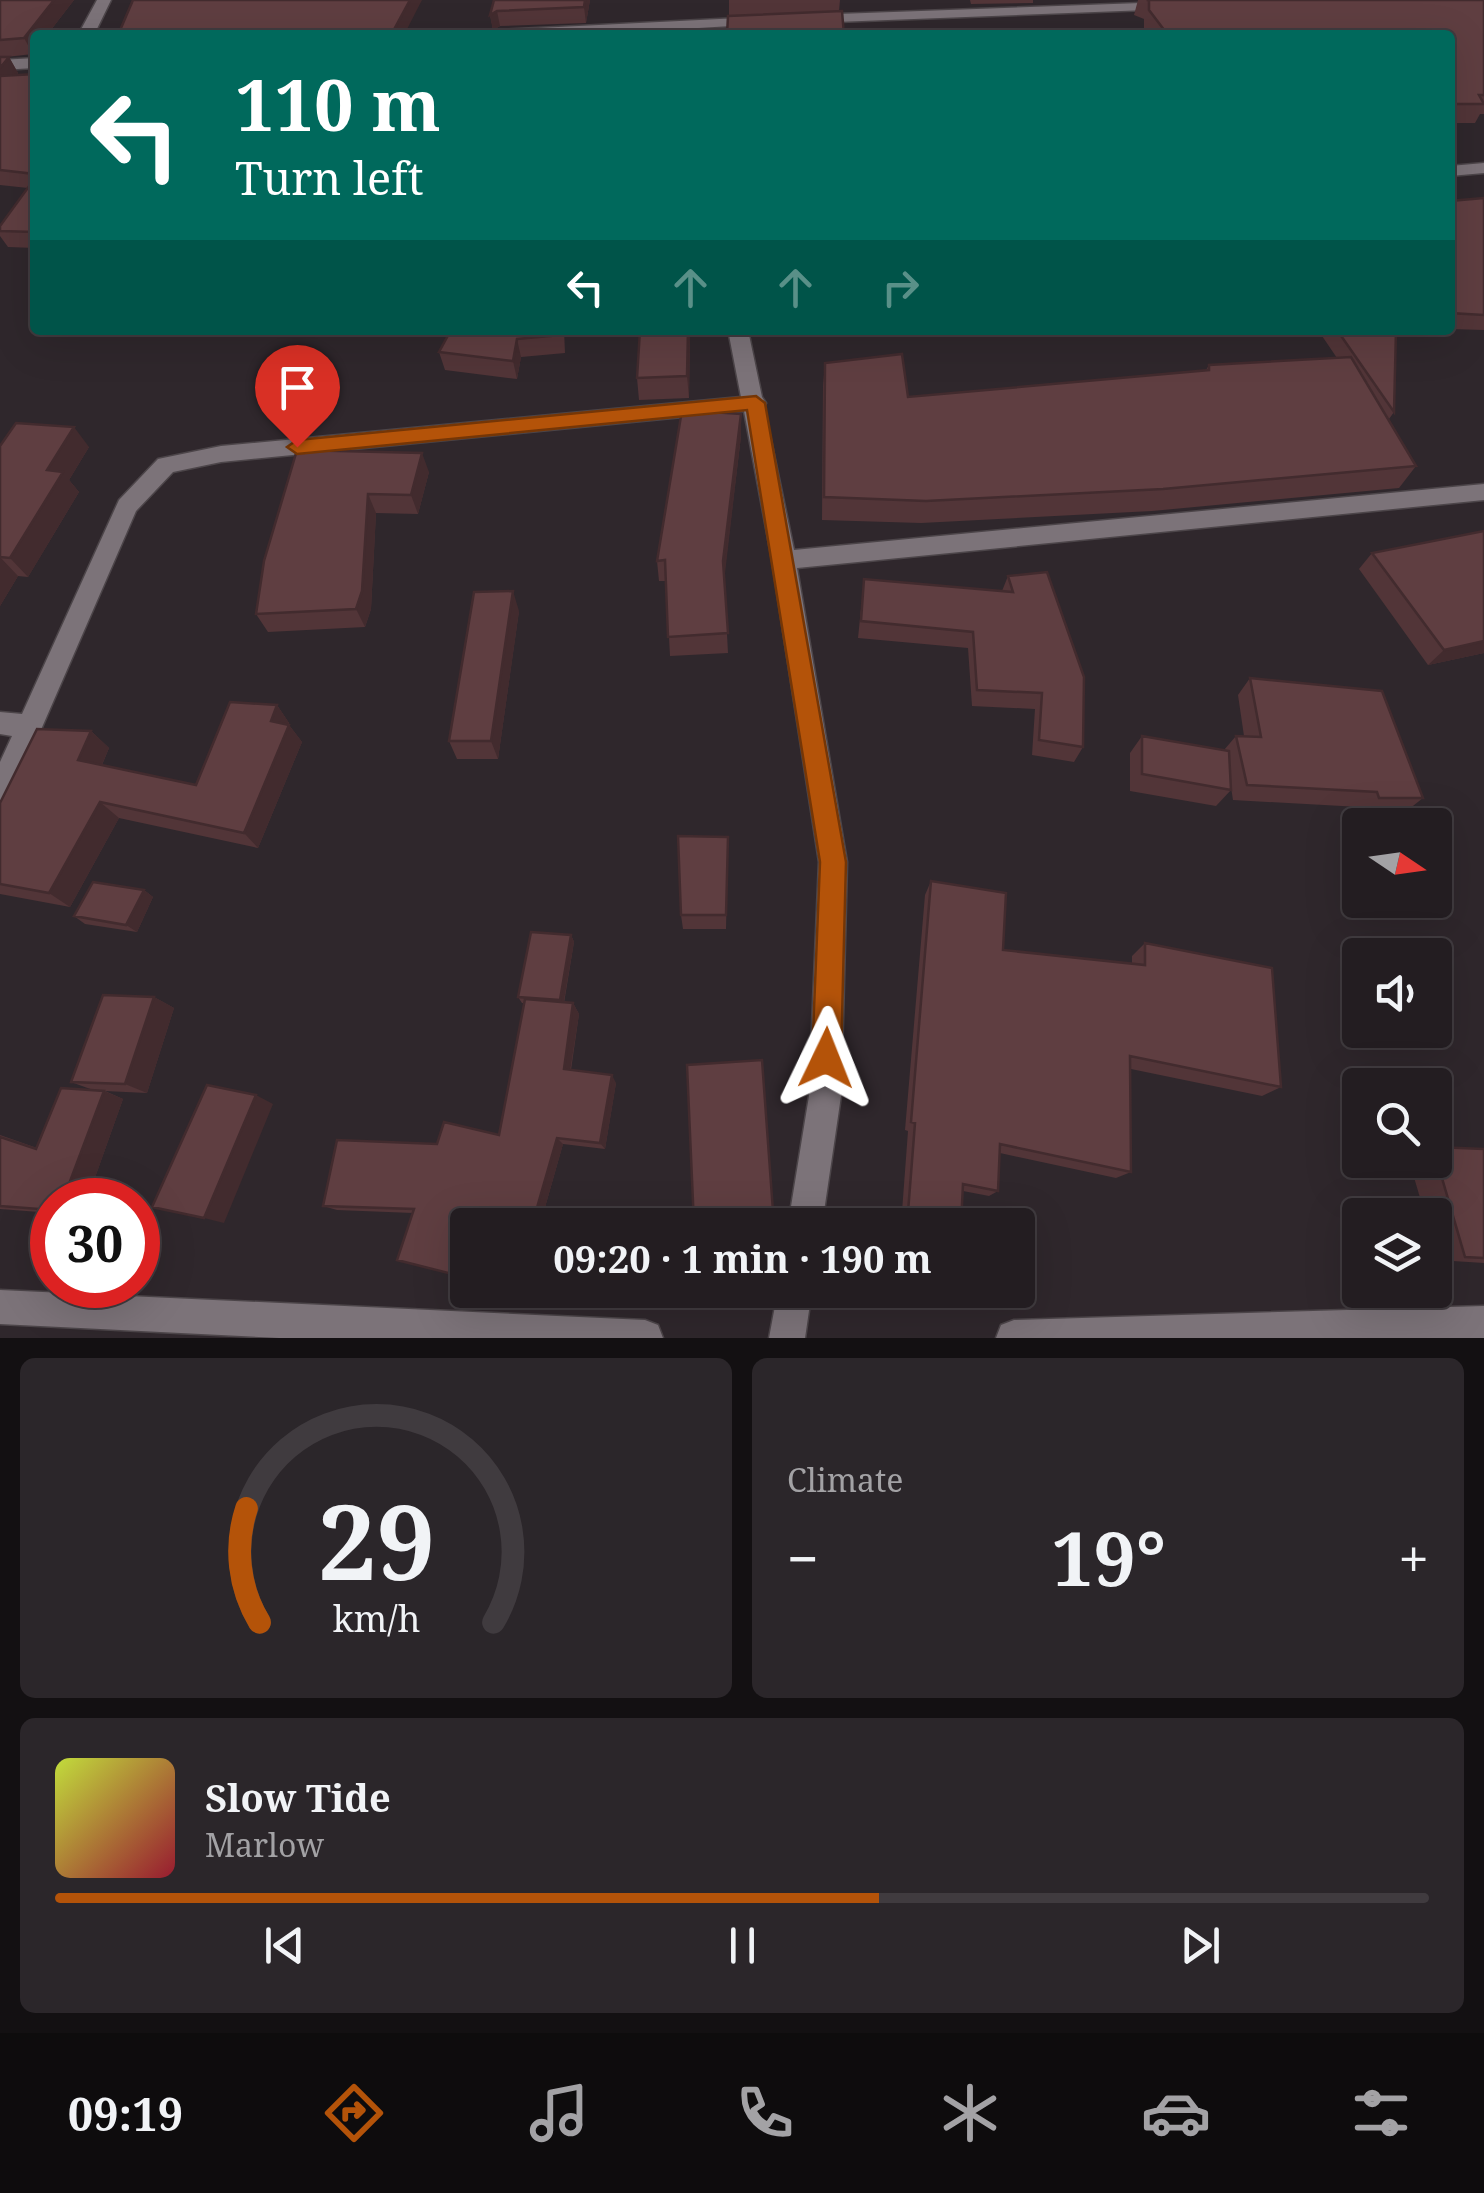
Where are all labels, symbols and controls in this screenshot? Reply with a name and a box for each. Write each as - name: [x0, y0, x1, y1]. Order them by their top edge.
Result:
- text: 110 m: [235, 56, 441, 152]
- icon: left: [70, 70, 200, 200]
- text: Turn left: [235, 147, 424, 208]
- icon: left: [558, 260, 613, 315]
- icon: ahead: [663, 260, 718, 315]
- icon: ahead: [768, 260, 823, 315]
- icon: right: [873, 260, 928, 315]
- pin: [255, 345, 340, 448]
- icon: arrive: [270, 360, 325, 415]
- north arrow: [1342, 808, 1452, 918]
- map controls: [1342, 808, 1452, 1308]
- button: sound: [1342, 938, 1452, 1048]
- position arrow: [774, 1006, 878, 1110]
- button: search: [1342, 1068, 1452, 1178]
- speed limit sign: 30: [30, 1178, 160, 1308]
- button: layers: [1342, 1198, 1452, 1308]
- text: 09:20 · 1 min · 190 m: [553, 1232, 932, 1284]
- text: Climate: [787, 1458, 903, 1501]
- text: 29: [317, 1469, 435, 1610]
- text: 19°: [1051, 1506, 1166, 1608]
- text: −: [787, 1520, 819, 1595]
- text: +: [1398, 1520, 1429, 1595]
- text: km/h: [332, 1594, 420, 1642]
- text: Slow Tide: [205, 1771, 391, 1823]
- text: Marlow: [205, 1823, 324, 1866]
- icon: previous: [257, 1918, 312, 1973]
- icon: pause: [715, 1918, 770, 1973]
- icon: next: [1173, 1918, 1228, 1973]
- icon: directions: [319, 2078, 389, 2148]
- icon: music: [524, 2078, 594, 2148]
- icon: phone: [730, 2078, 800, 2148]
- icon: climate: [935, 2078, 1005, 2148]
- icon: car: [1141, 2078, 1211, 2148]
- icon: filters: [1346, 2078, 1416, 2148]
- text: 09:19: [68, 2083, 183, 2144]

